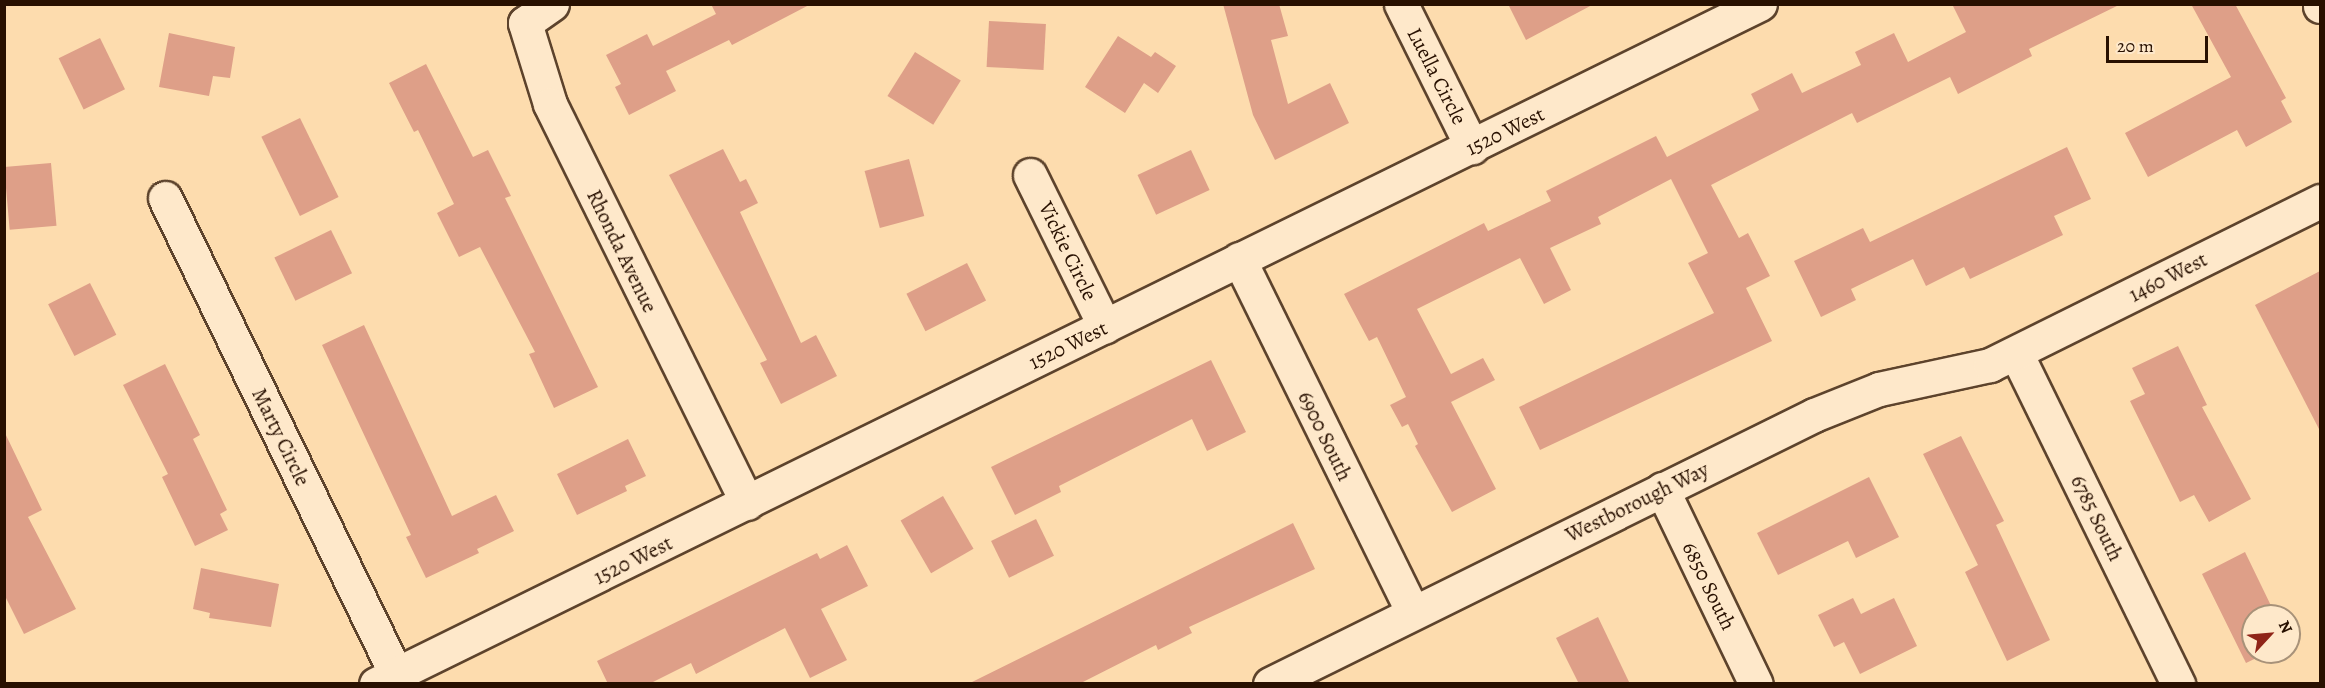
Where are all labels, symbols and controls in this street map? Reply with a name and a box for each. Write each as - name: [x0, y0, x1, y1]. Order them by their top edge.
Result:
- street label: Luella Circle: [1402, 23, 1472, 129]
- scale bar: [2109, 24, 2211, 62]
- text: 20 m: [2117, 34, 2154, 58]
- street label: 1520 West: [1462, 101, 1548, 161]
- street label: Rhonda Avenue: [581, 185, 663, 317]
- street label: Vickie Circle: [1033, 198, 1103, 304]
- street label: 1460 West: [2125, 247, 2211, 307]
- street label: 1520 West: [1025, 315, 1111, 375]
- street label: Marty Circle: [246, 384, 316, 490]
- street label: 6900 South: [1293, 387, 1357, 485]
- street label: Westborough Way: [1561, 456, 1713, 548]
- street label: 6785 South: [2065, 471, 2129, 565]
- street label: 1520 West: [590, 530, 676, 590]
- street label: 6850 South: [1677, 538, 1741, 634]
- north arrow: [2241, 604, 2301, 664]
- text: N: [2273, 617, 2298, 637]

